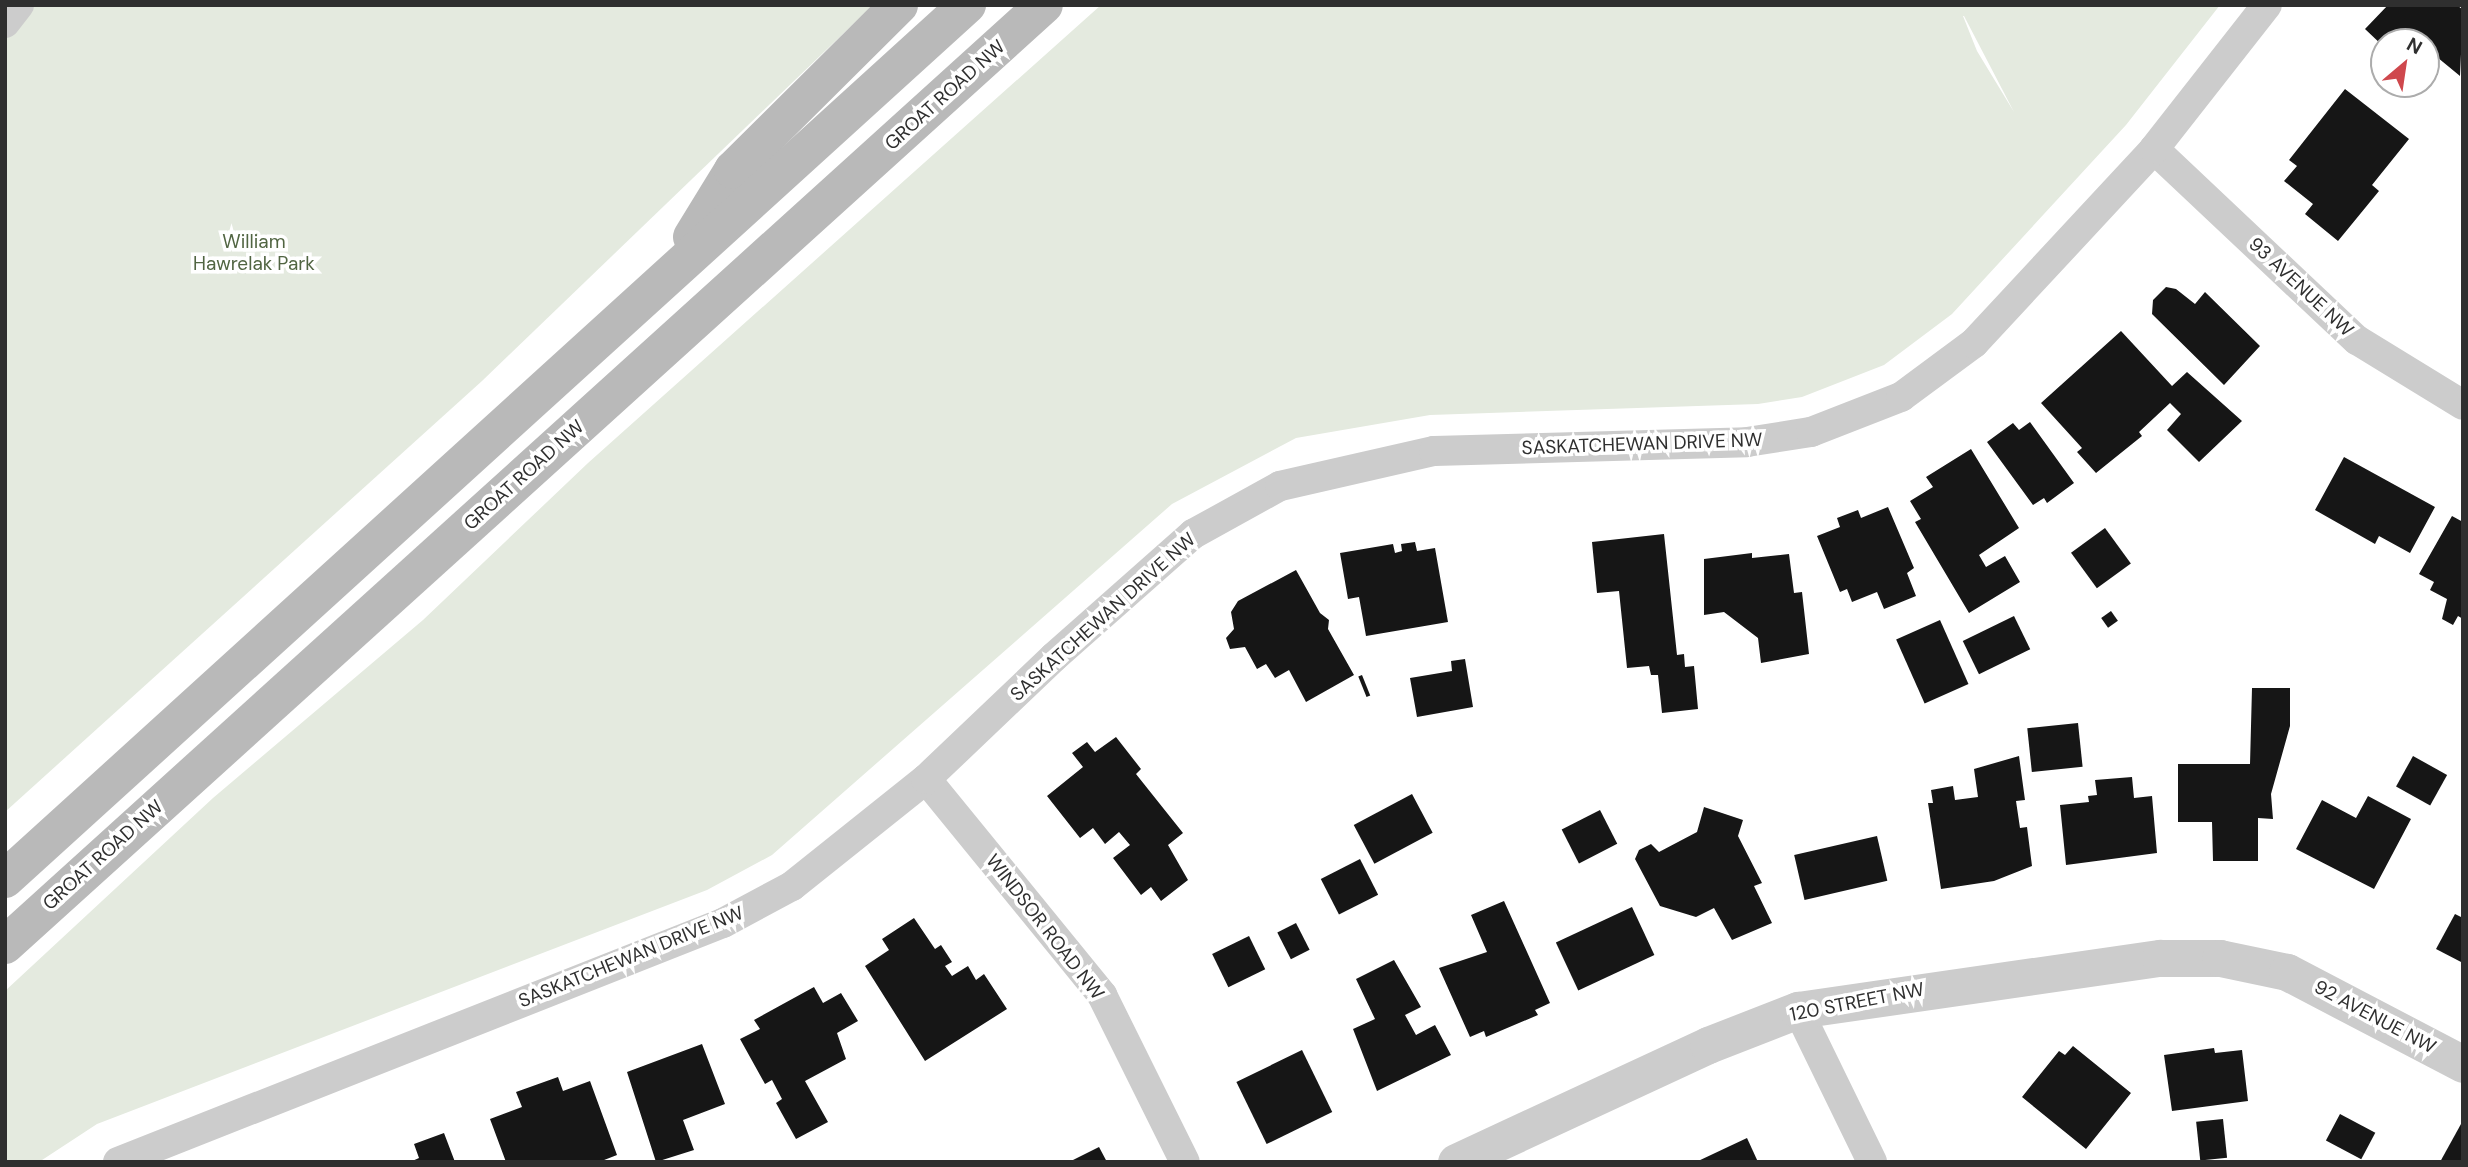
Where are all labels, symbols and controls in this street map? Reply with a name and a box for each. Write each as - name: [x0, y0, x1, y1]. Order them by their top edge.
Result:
- north arrow: [2370, 28, 2440, 98]
- text: N: [2402, 32, 2427, 60]
- street label: GROAT ROAD NW: [880, 35, 1010, 155]
- park label: William Hawrelak Park: [193, 231, 315, 275]
- street label: 93 AVENUE NW: [2244, 233, 2358, 341]
- street label: GROAT ROAD NW: [459, 415, 589, 535]
- street label: SASKATCHEWAN DRIVE NW: [1521, 428, 1763, 460]
- street label: SASKATCHEWAN DRIVE NW: [1006, 528, 1200, 706]
- street label: GROAT ROAD NW: [38, 795, 168, 915]
- street label: WINDSOR ROAD NW: [981, 850, 1109, 1004]
- street label: SASKATCHEWAN DRIVE NW: [515, 901, 747, 1013]
- street label: 92 AVENUE NW: [2310, 975, 2440, 1059]
- street label: 120 STREET NW: [1788, 978, 1926, 1026]

